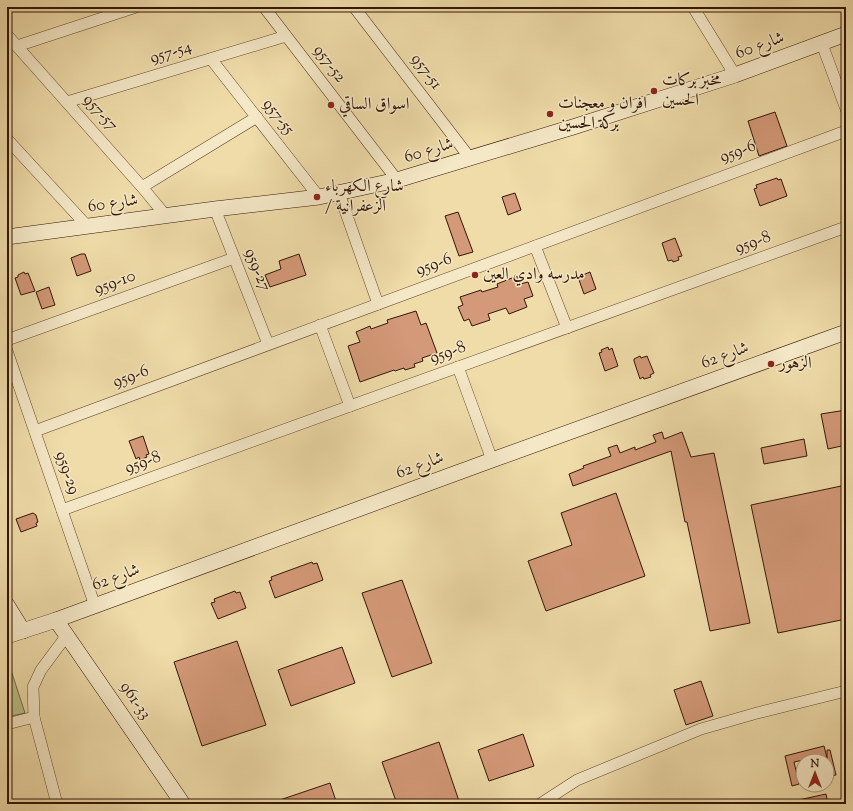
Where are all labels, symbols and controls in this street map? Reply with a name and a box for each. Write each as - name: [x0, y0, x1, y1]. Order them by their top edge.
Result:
- street label: شارع 60: [732, 26, 788, 66]
- street label: 957-54: [147, 35, 195, 71]
- street label: 957-52: [307, 40, 351, 88]
- street label: 957-51: [404, 49, 448, 95]
- place label: مخبز بركات الحسين: [662, 69, 722, 113]
- marker: مخبز بركات الحسين: [649, 86, 659, 96]
- street label: 957-57: [77, 89, 123, 137]
- place label: افران و معجنات بركة الحسين: [558, 92, 647, 136]
- place label: اسواق الساقي: [339, 93, 410, 118]
- street label: 957-55: [256, 94, 300, 140]
- marker: اسواق الساقي: [326, 100, 336, 110]
- marker: افران و معجنات بركة الحسين: [545, 109, 555, 119]
- street label: شارع 60: [401, 132, 457, 170]
- street label: 959-6: [717, 134, 759, 170]
- place label: شارع الكهرباء / الزعفرانية: [325, 175, 404, 219]
- street label: شارع 60: [86, 189, 140, 219]
- marker: شارع الكهرباء / الزعفرانية: [312, 192, 322, 202]
- street label: 959-8: [732, 225, 774, 261]
- street label: 959-27: [238, 245, 277, 296]
- street label: 959-6: [413, 247, 455, 283]
- place label: مدرسه وادي العين: [483, 263, 585, 287]
- street label: 959-10: [91, 264, 139, 302]
- marker: مدرسه وادي العين: [470, 270, 480, 280]
- street label: 959-8: [427, 335, 469, 371]
- street label: شارع 62: [698, 336, 752, 376]
- place label: الزهور: [777, 352, 812, 376]
- street label: 959-6: [110, 359, 152, 395]
- marker: الزهور: [766, 359, 776, 369]
- street label: 959-8: [122, 445, 164, 481]
- street label: شارع 62: [393, 446, 447, 486]
- street label: 959-29: [48, 448, 86, 498]
- street label: شارع 62: [89, 558, 143, 598]
- street label: 961-33: [113, 677, 157, 725]
- north arrow: [795, 753, 835, 793]
- text: N: [810, 756, 820, 772]

